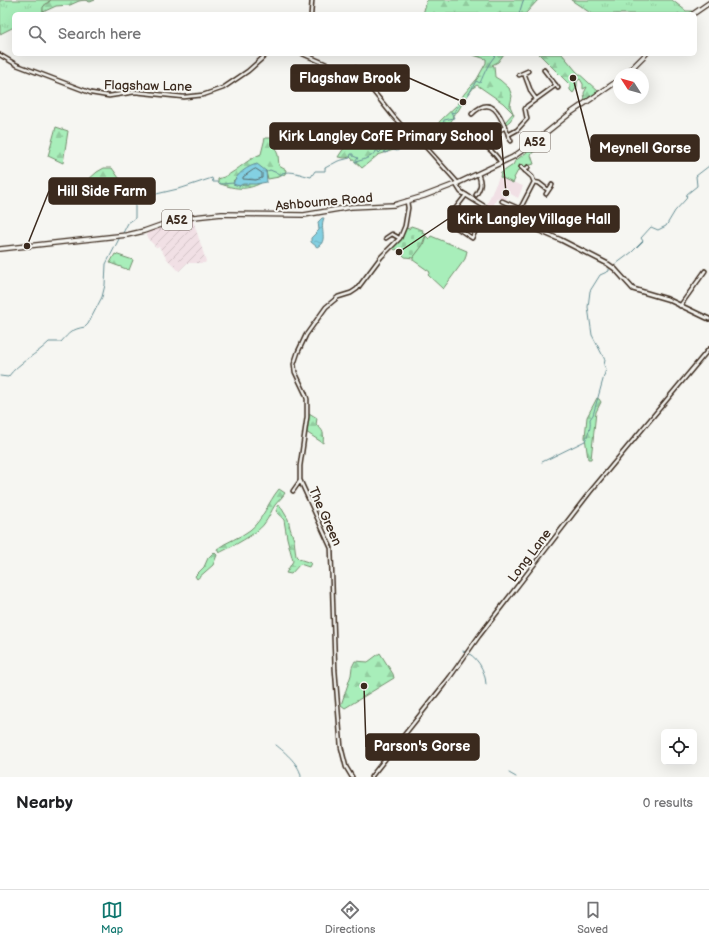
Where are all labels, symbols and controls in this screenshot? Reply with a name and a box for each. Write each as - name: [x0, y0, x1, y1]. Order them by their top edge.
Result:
- search box: [12, 12, 697, 56]
- icon: search: [26, 23, 48, 45]
- text: Search here: [58, 25, 141, 44]
- callout: Flagshaw Brook: [291, 65, 409, 91]
- north arrow: [613, 68, 649, 104]
- text: Flagshaw Brook: [299, 70, 402, 87]
- street label: Flagshaw Lane: [104, 77, 192, 95]
- callout: Kirk Langley CofE Primary School: [270, 123, 501, 149]
- text: Kirk Langley CofE Primary School: [279, 128, 493, 145]
- road number: A52: [520, 132, 550, 152]
- callout: Meynell Gorse: [591, 135, 699, 161]
- text: Meynell Gorse: [599, 140, 691, 157]
- callout: Hill Side Farm: [49, 178, 155, 204]
- text: Hill Side Farm: [57, 183, 147, 200]
- street label: Ashbourne Road: [275, 190, 373, 214]
- callout: Kirk Langley Village Hall: [448, 206, 619, 232]
- road number: A52: [162, 210, 192, 230]
- text: Kirk Langley Village Hall: [457, 211, 611, 228]
- street label: The Green: [305, 484, 345, 548]
- street label: Long Lane: [505, 526, 555, 585]
- map controls: [661, 729, 697, 765]
- button: locate: [661, 729, 697, 765]
- callout: Parson's Gorse: [366, 734, 479, 760]
- text: Parson's Gorse: [374, 738, 470, 755]
- text: Nearby: [16, 793, 73, 813]
- text: 0 results: [643, 795, 693, 811]
- tab: Map: [101, 899, 123, 936]
- tab: Directions: [325, 899, 375, 936]
- tab: Saved: [577, 899, 608, 936]

